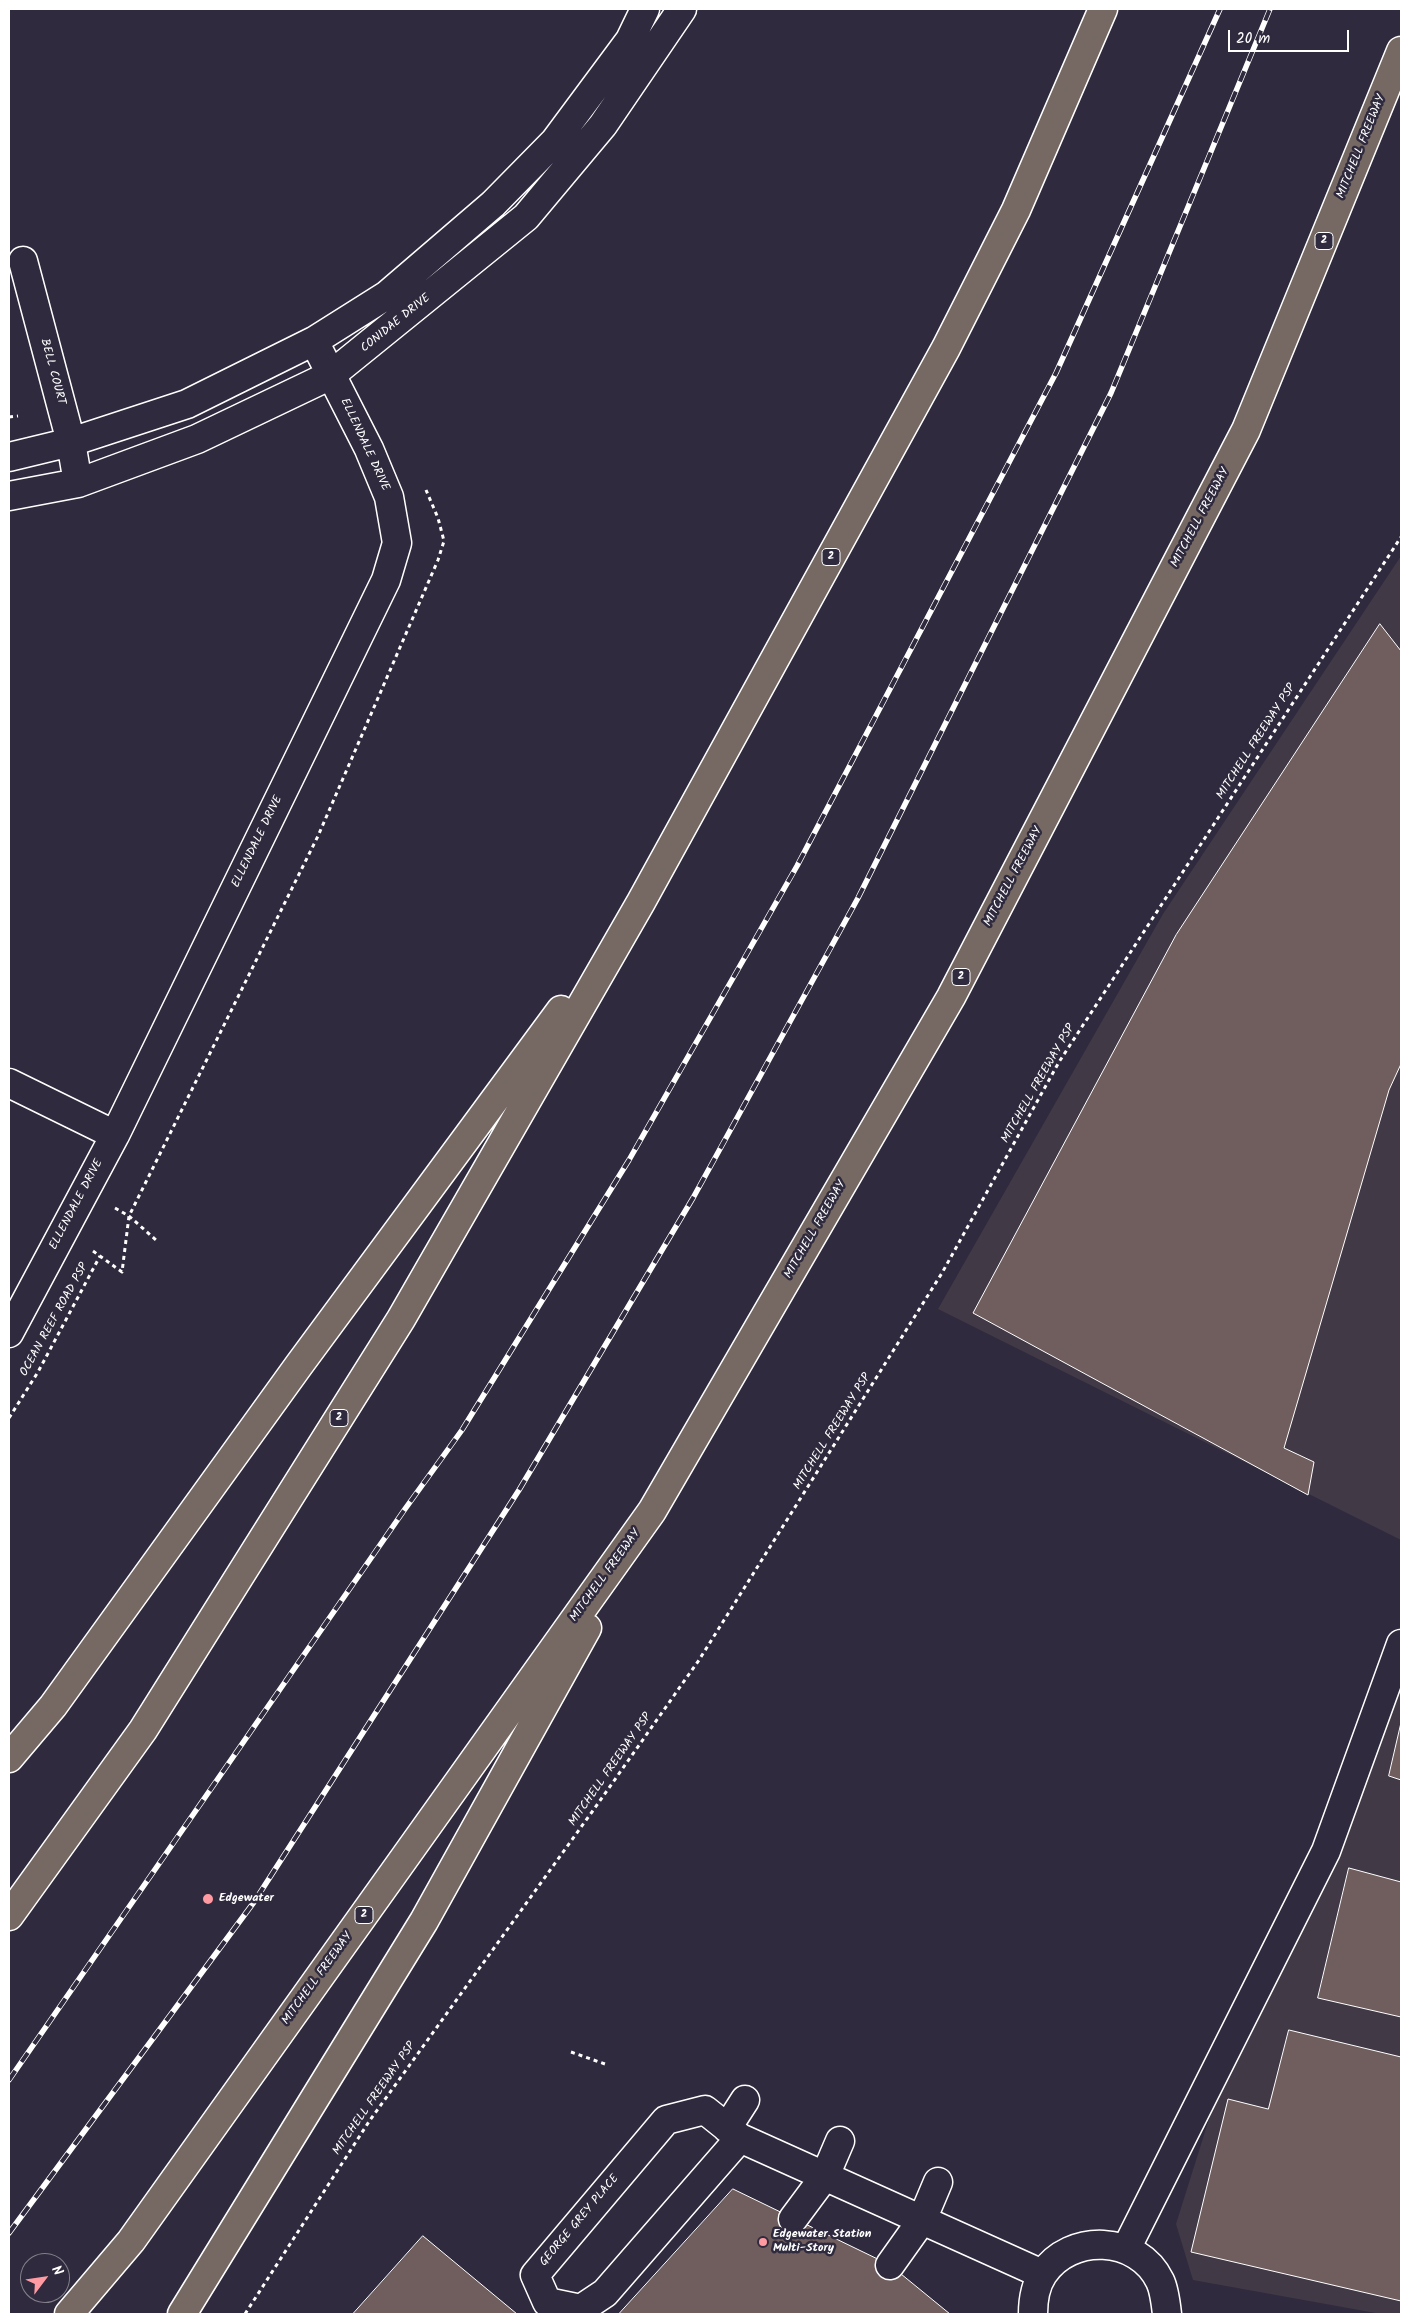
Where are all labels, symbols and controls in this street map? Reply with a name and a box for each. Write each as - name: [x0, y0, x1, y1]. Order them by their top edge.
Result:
- scale bar: [1230, 20, 1351, 52]
- text: 20 m: [1236, 27, 1270, 51]
- street label: MITCHELL FREEWAY: [1335, 93, 1389, 201]
- road number: 2: [1315, 232, 1333, 250]
- street label: CONIDAE DRIVE: [358, 292, 434, 356]
- street label: BELL COURT: [36, 337, 68, 407]
- street label: ELLENDALE DRIVE: [336, 396, 392, 494]
- street label: MITCHELL FREEWAY: [1169, 466, 1233, 570]
- road number: 2: [822, 548, 840, 566]
- street label: MITCHELL FREEWAY PSP: [1214, 682, 1300, 802]
- street label: ELLENDALE DRIVE: [229, 794, 287, 890]
- street label: MITCHELL FREEWAY: [982, 825, 1046, 929]
- road number: 2: [952, 969, 970, 986]
- street label: MITCHELL FREEWAY PSP: [999, 1022, 1079, 1146]
- street label: ELLENDALE DRIVE: [47, 1157, 107, 1253]
- street label: MITCHELL FREEWAY: [782, 1178, 850, 1282]
- street label: OCEAN REEF ROAD PSP: [18, 1261, 92, 1379]
- street label: MITCHELL FREEWAY PSP: [791, 1371, 875, 1493]
- road number: 2: [330, 1410, 348, 1426]
- street label: MITCHELL FREEWAY: [568, 1527, 644, 1625]
- street label: MITCHELL FREEWAY PSP: [566, 1711, 656, 1829]
- marker: Edgewater: [201, 1892, 215, 1906]
- place label: Edgewater: [219, 1892, 274, 1906]
- road number: 2: [355, 1906, 373, 1924]
- street label: MITCHELL FREEWAY: [280, 1930, 356, 2028]
- street label: MITCHELL FREEWAY PSP: [330, 2040, 420, 2158]
- street label: GEORGE GREY PLACE: [537, 2172, 623, 2270]
- place label: Edgewater Station Multi-Story: [773, 2228, 871, 2256]
- marker: Edgewater Station Multi-Story: [757, 2236, 769, 2248]
- north arrow: [20, 2253, 70, 2303]
- text: N: [45, 2261, 69, 2280]

